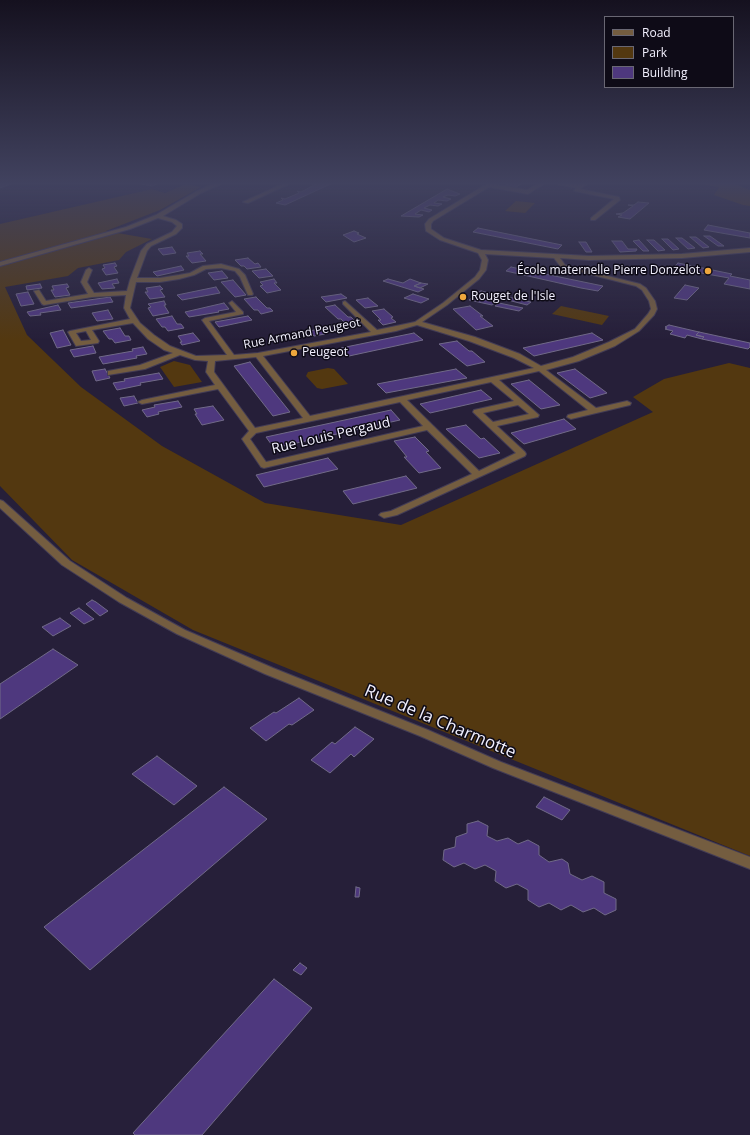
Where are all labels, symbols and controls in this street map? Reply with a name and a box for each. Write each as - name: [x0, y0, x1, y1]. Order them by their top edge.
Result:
- legend: [604, 16, 734, 88]
- text: Road: [642, 24, 671, 41]
- text: Park: [642, 44, 667, 61]
- text: Building: [642, 64, 687, 81]
- place label: École maternelle Pierre Donzelot: [517, 264, 700, 278]
- marker: École maternelle Pierre Donzelot: [703, 266, 713, 276]
- place label: Rouget de l'Isle: [471, 290, 555, 304]
- marker: Rouget de l'Isle: [458, 292, 468, 302]
- street label: Rue Armand Peugeot: [242, 316, 362, 352]
- place label: Peugeot: [302, 346, 348, 360]
- marker: Peugeot: [289, 348, 299, 358]
- street label: Rue Louis Pergaud: [270, 414, 392, 458]
- street label: Rue de la Charmotte: [361, 681, 519, 763]

